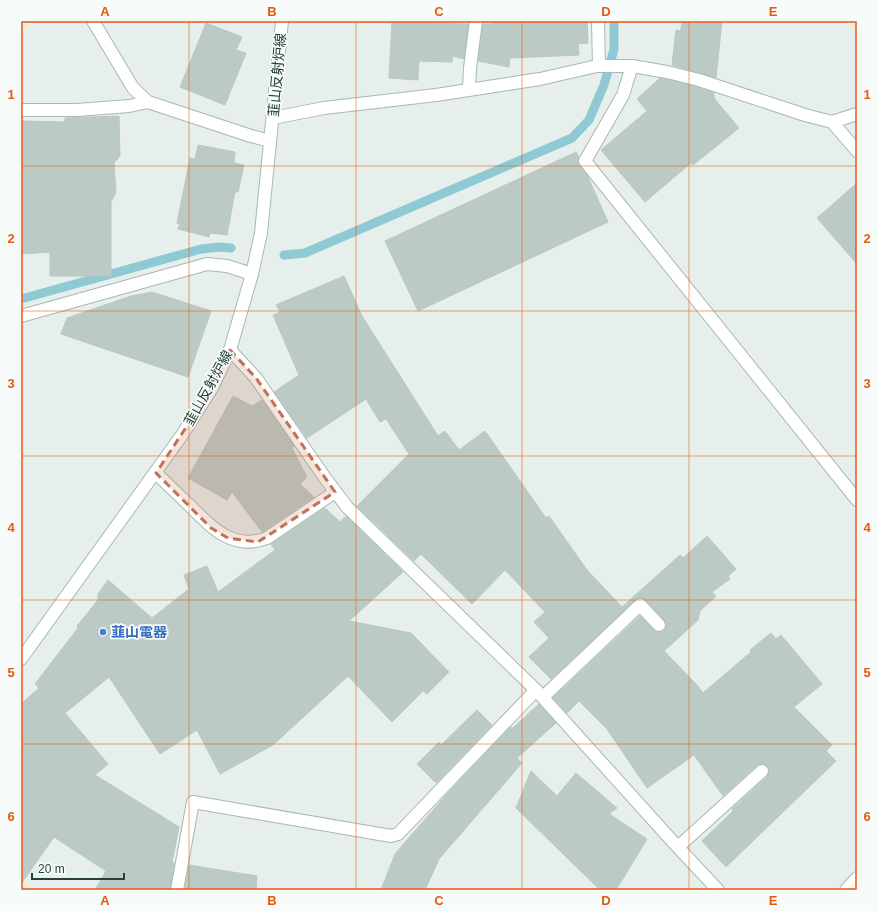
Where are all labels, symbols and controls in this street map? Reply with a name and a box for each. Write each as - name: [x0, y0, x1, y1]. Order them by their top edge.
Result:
- text: A: [100, 4, 110, 19]
- text: B: [267, 4, 277, 19]
- text: C: [434, 4, 444, 19]
- text: D: [601, 4, 611, 19]
- text: E: [769, 4, 778, 19]
- street label: 韮山反射炉線: [265, 32, 289, 118]
- text: 1: [7, 87, 15, 102]
- text: 1: [863, 87, 871, 102]
- text: 2: [7, 231, 15, 246]
- text: 2: [863, 231, 871, 246]
- street label: 韮山反射炉線: [181, 347, 235, 429]
- text: 3: [7, 376, 15, 391]
- text: 3: [863, 376, 871, 391]
- text: 4: [7, 520, 15, 535]
- text: 4: [863, 520, 871, 535]
- place label: 韮山電器: [111, 624, 168, 640]
- marker: 韮山電器: [98, 627, 108, 637]
- text: 5: [7, 665, 15, 680]
- text: 5: [863, 665, 871, 680]
- text: 6: [7, 809, 15, 824]
- text: 6: [863, 809, 871, 824]
- scale bar: [32, 855, 124, 881]
- text: 20 m: [38, 862, 65, 876]
- text: A: [100, 893, 110, 908]
- text: B: [267, 893, 277, 908]
- text: C: [434, 893, 444, 908]
- text: D: [601, 893, 611, 908]
- text: E: [769, 893, 778, 908]

